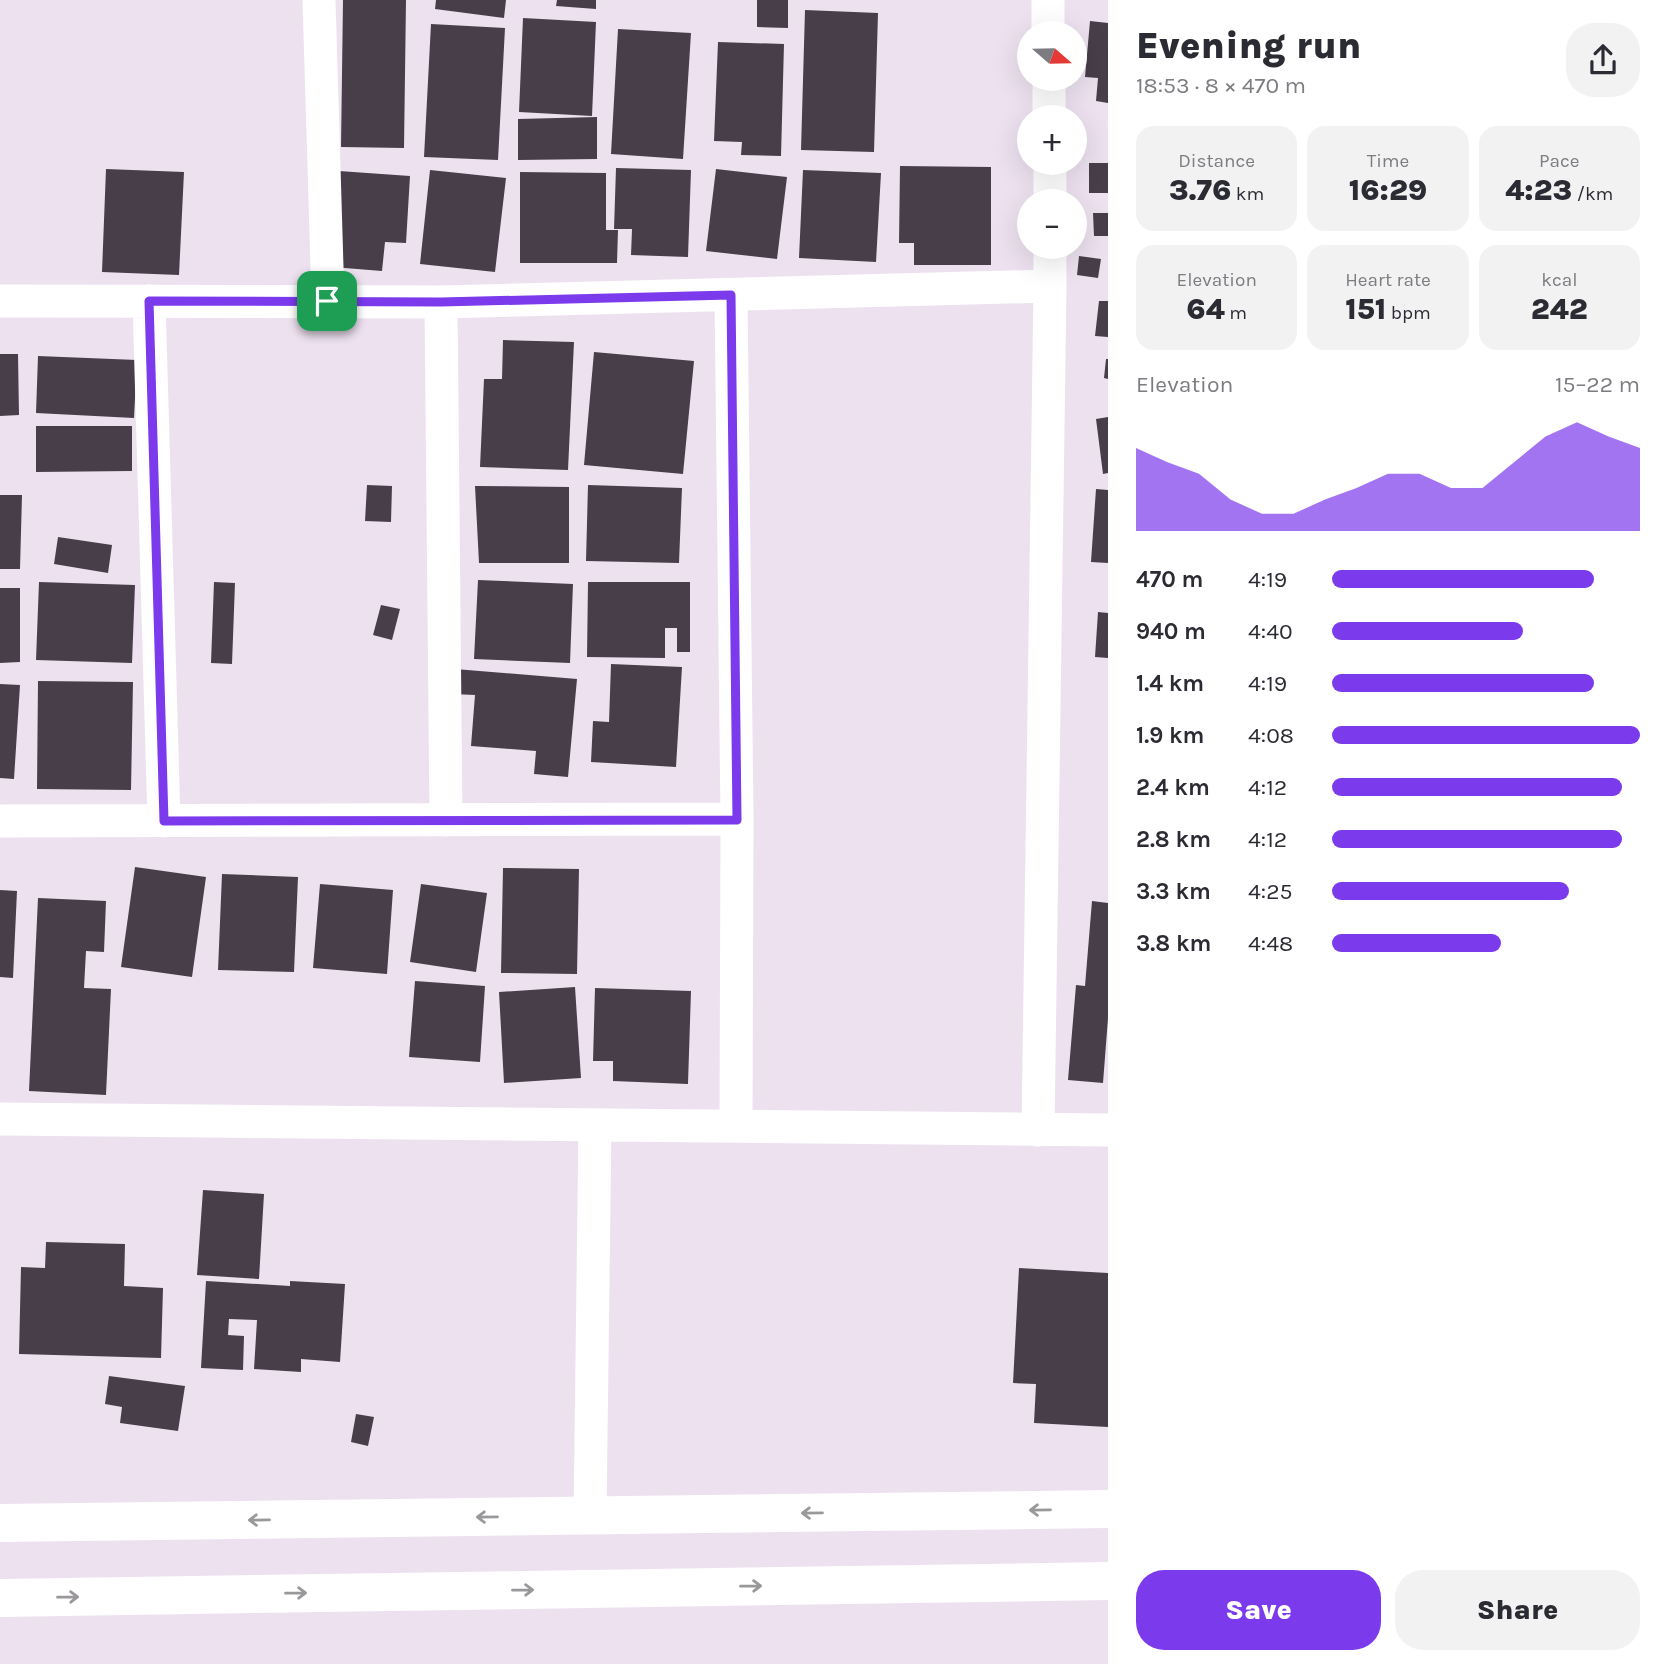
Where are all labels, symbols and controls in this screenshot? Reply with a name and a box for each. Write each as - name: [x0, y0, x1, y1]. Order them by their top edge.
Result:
- north arrow: [1017, 21, 1087, 91]
- map controls: [1017, 21, 1087, 259]
- text: Evening run: [1136, 23, 1361, 68]
- button: share: [1566, 23, 1640, 97]
- text: 18:53 · 8 × 470 m: [1136, 72, 1306, 99]
- button: +: [1017, 105, 1087, 175]
- text: Distance: [1178, 150, 1255, 172]
- text: Time: [1367, 150, 1409, 172]
- text: Pace: [1539, 150, 1580, 172]
- text: 3.76: [1169, 172, 1231, 208]
- text: 16:29: [1349, 172, 1427, 208]
- text: 4:23: [1505, 172, 1572, 208]
- text: km: [1231, 183, 1264, 205]
- text: /km: [1572, 183, 1613, 205]
- button: −: [1017, 189, 1087, 259]
- text: Elevation: [1176, 269, 1257, 291]
- text: Heart rate: [1345, 269, 1431, 291]
- text: kcal: [1541, 269, 1577, 291]
- pin: [297, 271, 357, 331]
- icon: arrive: [308, 282, 346, 320]
- text: 64: [1186, 291, 1225, 327]
- text: 151: [1345, 291, 1386, 327]
- text: 242: [1531, 291, 1588, 327]
- text: m: [1225, 302, 1247, 324]
- text: bpm: [1386, 302, 1431, 324]
- text: Elevation: [1136, 371, 1233, 398]
- text: 15–22 m: [1555, 371, 1640, 398]
- text: 470 m: [1136, 566, 1203, 593]
- text: 4:19: [1248, 566, 1287, 593]
- text: 940 m: [1136, 618, 1206, 645]
- text: 4:40: [1248, 618, 1293, 645]
- text: 1.4 km: [1136, 670, 1204, 697]
- text: 4:19: [1248, 670, 1287, 697]
- text: 1.9 km: [1136, 722, 1204, 749]
- text: 4:08: [1248, 722, 1294, 749]
- text: 2.4 km: [1136, 774, 1210, 801]
- text: 4:12: [1248, 774, 1287, 801]
- text: 2.8 km: [1136, 826, 1211, 853]
- text: 4:12: [1248, 826, 1287, 853]
- text: 3.3 km: [1136, 878, 1211, 905]
- text: 4:25: [1248, 878, 1292, 905]
- text: 3.8 km: [1136, 930, 1211, 957]
- text: 4:48: [1248, 930, 1293, 957]
- one-way arrow: [1029, 1503, 1052, 1517]
- one-way arrow: [801, 1506, 824, 1520]
- one-way arrow: [476, 1510, 499, 1524]
- one-way arrow: [248, 1513, 271, 1527]
- button: Save: [1136, 1570, 1381, 1650]
- button: Share: [1395, 1570, 1640, 1650]
- one-way arrow: [739, 1579, 762, 1593]
- one-way arrow: [511, 1583, 534, 1596]
- one-way arrow: [284, 1586, 307, 1600]
- one-way arrow: [56, 1590, 79, 1604]

